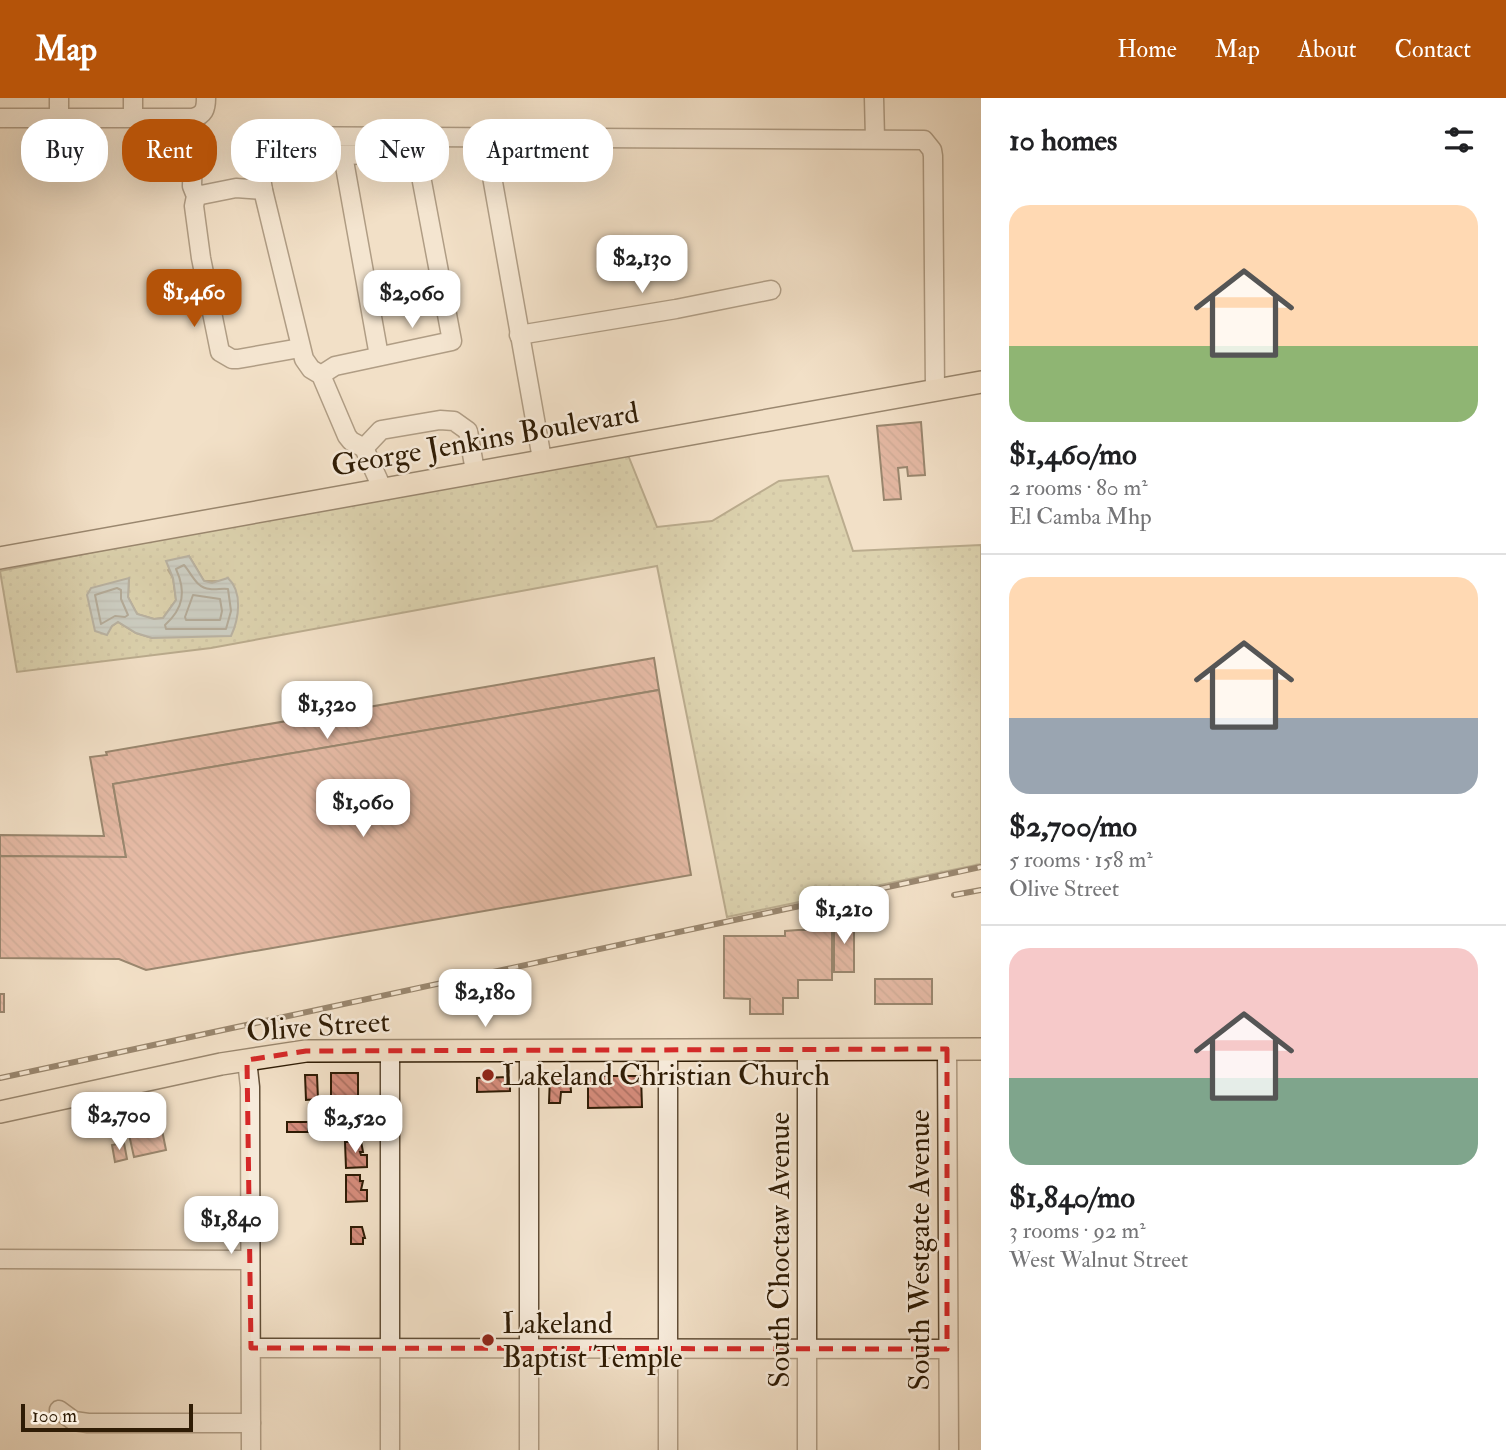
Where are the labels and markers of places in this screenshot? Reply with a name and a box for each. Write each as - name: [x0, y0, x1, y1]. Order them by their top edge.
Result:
- pin: $2,130: [585, 236, 699, 295]
- pin: $1,460: [137, 270, 251, 329]
- pin: $2,060: [355, 271, 469, 330]
- pin: $1,320: [270, 682, 384, 741]
- pin: $1,060: [306, 780, 420, 839]
- pin: $1,210: [787, 886, 901, 946]
- pin: $2,180: [428, 970, 542, 1029]
- place label: Lakeland Christian Church: [502, 1057, 830, 1094]
- marker: Lakeland Christian Church: [480, 1067, 496, 1083]
- pin: $2,700: [62, 1093, 176, 1152]
- pin: $2,520: [298, 1096, 412, 1155]
- pin: $1,840: [174, 1196, 288, 1256]
- place label: Lakeland Baptist Temple: [502, 1305, 682, 1376]
- marker: Lakeland Baptist Temple: [480, 1332, 496, 1348]

